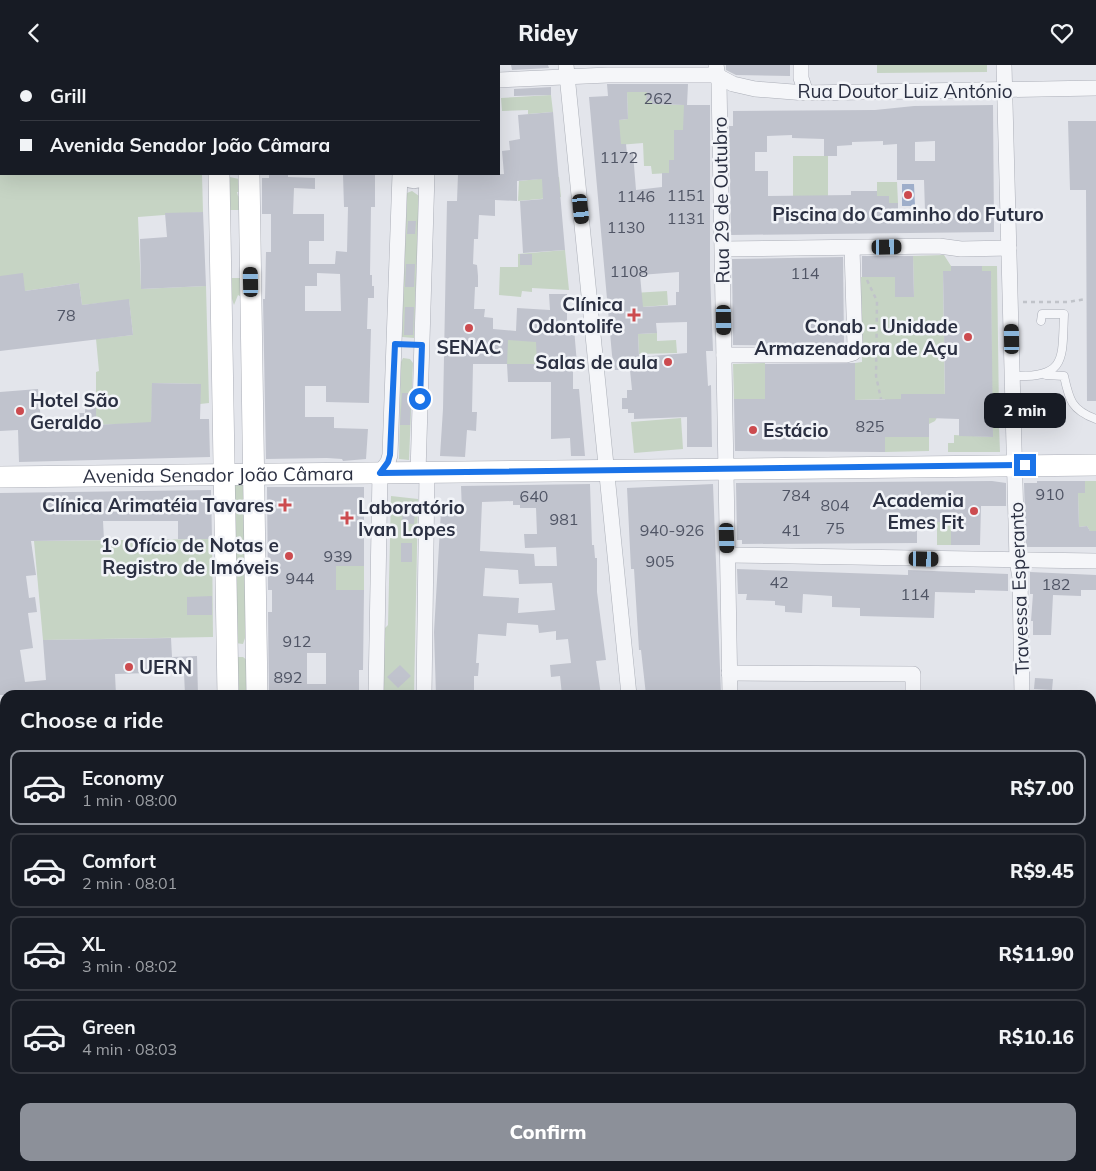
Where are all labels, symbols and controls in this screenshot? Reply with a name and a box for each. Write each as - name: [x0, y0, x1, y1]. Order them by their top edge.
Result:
- icon: back: [20, 19, 48, 47]
- text: Ridey: [518, 19, 578, 47]
- icon: heart: [1048, 19, 1076, 47]
- street label: Rua Doutor Luiz António: [797, 79, 1013, 103]
- text: Grill: [50, 84, 86, 108]
- house number: 262: [644, 88, 672, 108]
- street label: Rua 29 de Outubro: [708, 116, 734, 284]
- text: Avenida Senador João Câmara: [50, 133, 330, 157]
- house number: 1172: [600, 147, 638, 167]
- house number: 1151: [667, 185, 705, 205]
- house number: 1146: [617, 186, 655, 206]
- marker: Piscina do Caminho do Futuro: [902, 189, 914, 201]
- car: [571, 193, 590, 225]
- place label: Piscina do Caminho do Futuro: [772, 202, 1044, 226]
- house number: 1131: [667, 208, 705, 228]
- house number: 1130: [607, 217, 645, 237]
- car: [871, 239, 902, 255]
- house number: 1108: [610, 261, 648, 281]
- house number: 114: [791, 263, 820, 283]
- car: [243, 267, 258, 297]
- place label: Clínica Odontolife: [528, 292, 623, 338]
- house number: 78: [56, 305, 76, 325]
- car: [716, 305, 731, 335]
- marker: Clínica Odontolife: [627, 308, 641, 322]
- place label: Conab - Unidade Armazenadora de Açu: [754, 314, 958, 360]
- marker: SENAC: [463, 322, 475, 334]
- car: [1004, 324, 1019, 354]
- marker: Conab - Unidade Armazenadora de Açu: [962, 331, 974, 343]
- place label: SENAC: [437, 335, 501, 359]
- place label: Salas de aula: [535, 350, 658, 374]
- marker: Salas de aula: [662, 356, 674, 368]
- place label: Hotel São Geraldo: [30, 388, 119, 434]
- route start: [409, 388, 431, 410]
- callout: 2 min: [984, 393, 1066, 427]
- text: 2 min: [1004, 400, 1046, 420]
- marker: Hotel São Geraldo: [14, 405, 26, 417]
- house number: 825: [856, 416, 884, 436]
- place label: Estácio: [763, 418, 828, 442]
- marker: Estácio: [747, 424, 759, 436]
- route end: [1014, 454, 1036, 476]
- street label: Avenida Senador João Câmara: [82, 461, 354, 488]
- house number: 910: [1036, 484, 1064, 504]
- house number: 784: [782, 485, 811, 505]
- house number: 640: [520, 486, 548, 506]
- place label: Academia Emes Fit: [873, 488, 964, 534]
- place label: Clínica Arimatéia Tavares: [42, 493, 274, 517]
- place label: Laboratório Ivan Lopes: [358, 495, 465, 541]
- house number: 804: [821, 495, 850, 515]
- marker: Clínica Arimatéia Tavares: [278, 498, 292, 512]
- street label: Travessa Esperanto: [1004, 501, 1034, 675]
- marker: Academia Emes Fit: [968, 505, 980, 517]
- house number: 981: [550, 509, 578, 529]
- marker: Laboratório Ivan Lopes: [340, 511, 354, 525]
- house number: 75: [825, 518, 845, 538]
- house number: 940-926: [640, 520, 704, 540]
- house number: 41: [781, 520, 801, 540]
- car: [718, 523, 735, 553]
- place label: 1º Ofício de Notas e Registro de Imóveis: [101, 533, 279, 579]
- house number: 939: [324, 546, 352, 566]
- marker: 1º Ofício de Notas e Registro de Imóveis: [283, 550, 295, 562]
- house number: 905: [646, 551, 674, 571]
- car: [908, 551, 939, 567]
- house number: 944: [286, 568, 315, 588]
- house number: 42: [769, 572, 789, 592]
- house number: 182: [1042, 574, 1070, 594]
- house number: 114: [901, 584, 930, 604]
- house number: 912: [283, 631, 311, 651]
- place label: UERN: [139, 655, 192, 679]
- marker: UERN: [123, 661, 135, 673]
- house number: 892: [274, 667, 302, 687]
- text: Choose a ride: [20, 706, 163, 734]
- icon: car: [22, 765, 67, 810]
- text: Economy: [82, 766, 164, 790]
- text: R$7.00: [1010, 776, 1074, 800]
- text: 1 min · 08:00: [82, 790, 177, 810]
- icon: car: [22, 848, 67, 893]
- text: Comfort: [82, 849, 156, 873]
- text: R$9.45: [1010, 859, 1074, 883]
- text: 2 min · 08:01: [82, 873, 177, 893]
- icon: car: [22, 931, 67, 976]
- text: XL: [82, 932, 105, 956]
- text: R$11.90: [999, 942, 1074, 966]
- text: 3 min · 08:02: [82, 956, 177, 976]
- icon: car: [22, 1014, 67, 1059]
- text: Green: [82, 1015, 136, 1039]
- text: R$10.16: [999, 1025, 1074, 1049]
- text: 4 min · 08:03: [82, 1039, 177, 1059]
- button: Confirm: [20, 1103, 1076, 1161]

